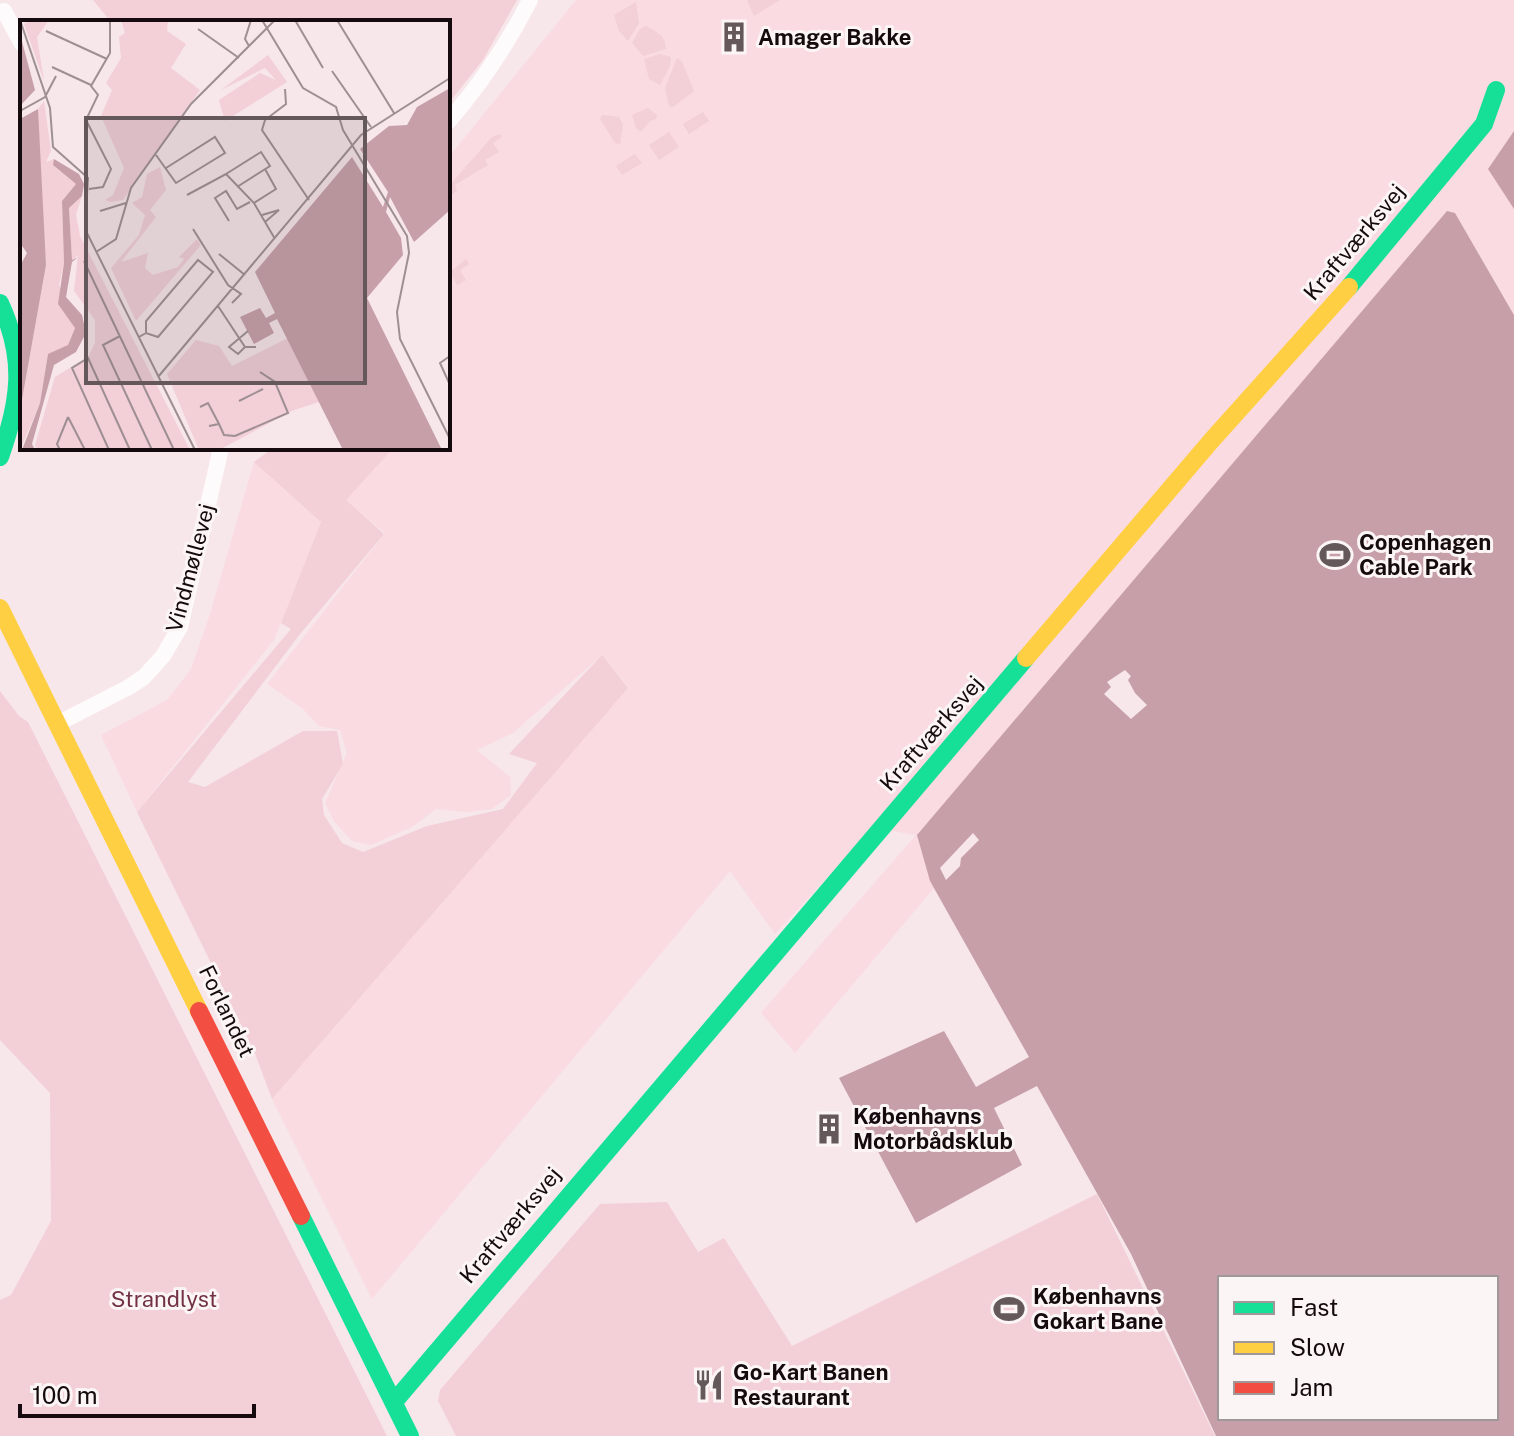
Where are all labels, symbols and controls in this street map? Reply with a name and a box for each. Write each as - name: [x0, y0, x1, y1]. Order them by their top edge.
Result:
- inset map: [20, 20, 450, 450]
- building icon: Amager Bakke: [717, 20, 751, 54]
- place label: Amager Bakke: [758, 24, 911, 50]
- street label: Kraftværksvej: [1298, 179, 1410, 305]
- street label: Vindmøllevej: [160, 501, 220, 635]
- place label: Copenhagen Cable Park: [1359, 529, 1491, 580]
- sports icon: Copenhagen Cable Park: [1318, 538, 1352, 572]
- street label: Kraftværksvej: [874, 670, 988, 796]
- street label: Forlandet: [194, 961, 260, 1061]
- place label: Københavns Motorbådsklub: [853, 1103, 1013, 1154]
- building icon: Københavns Motorbådsklub: [812, 1112, 846, 1146]
- street label: Kraftværksvej: [454, 1162, 566, 1288]
- legend: [1218, 1276, 1498, 1420]
- place label: Københavns Gokart Bane: [1033, 1283, 1164, 1334]
- park label: Strandlyst: [111, 1286, 217, 1312]
- sports icon: Københavns Gokart Bane: [992, 1292, 1026, 1326]
- text: Fast: [1290, 1293, 1338, 1321]
- text: Slow: [1290, 1333, 1345, 1361]
- place label: Go-Kart Banen Restaurant: [733, 1359, 889, 1410]
- scale bar: [20, 1368, 254, 1418]
- restaurant icon: Go-Kart Banen Restaurant: [692, 1368, 726, 1402]
- text: Jam: [1290, 1373, 1333, 1401]
- text: 100 m: [32, 1381, 98, 1409]

